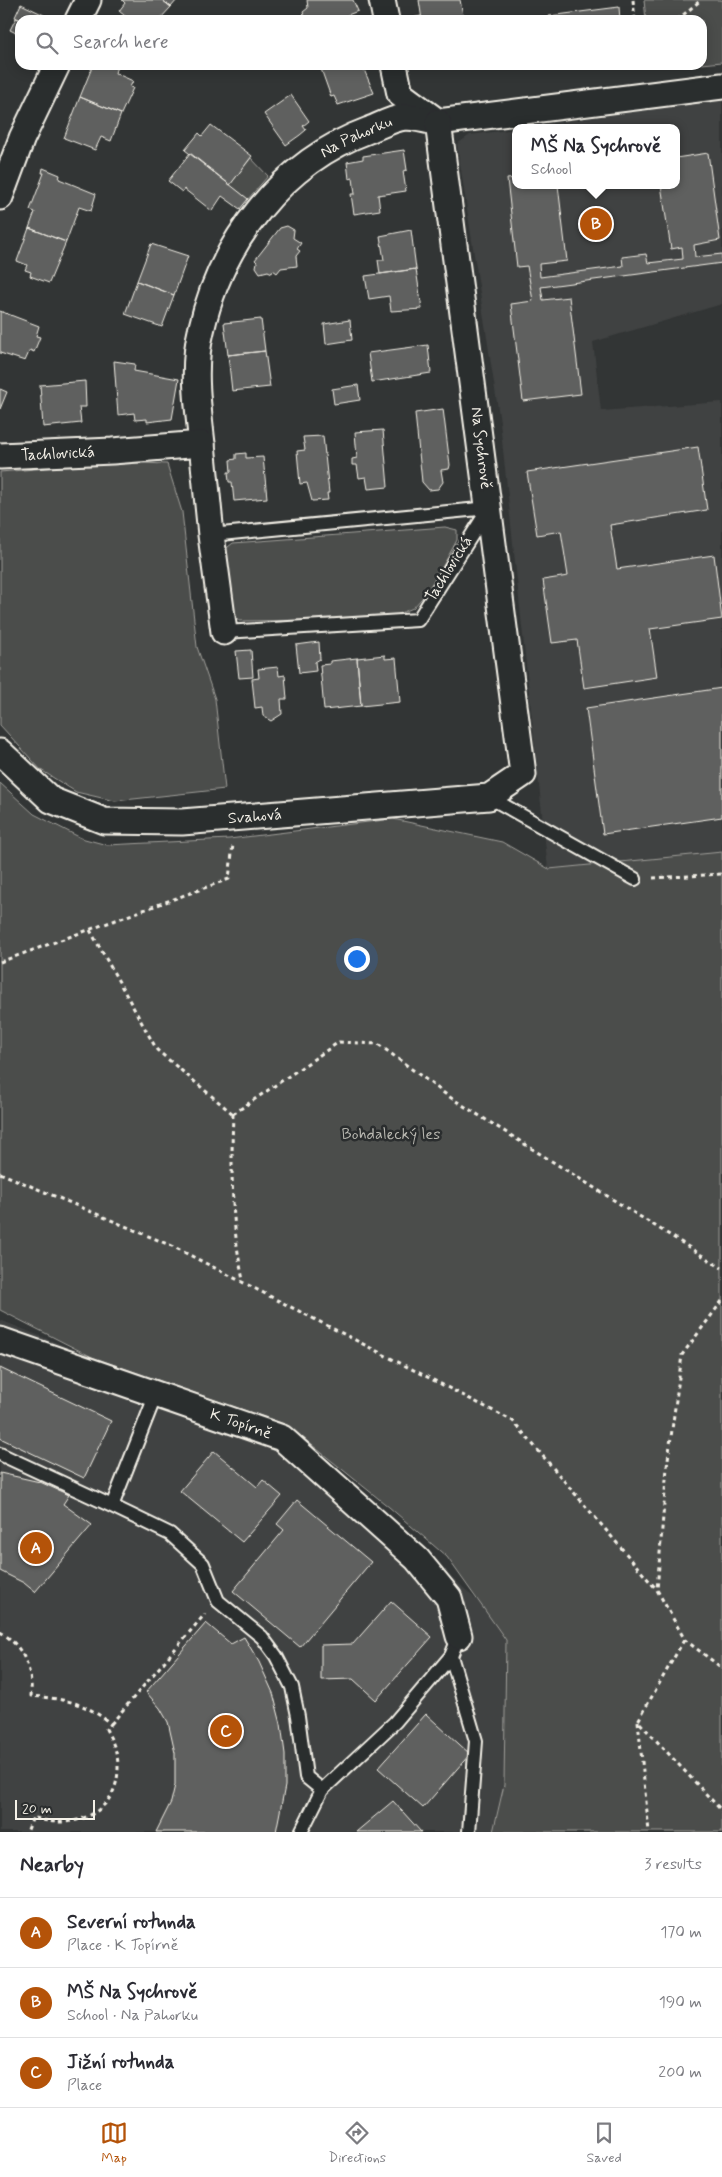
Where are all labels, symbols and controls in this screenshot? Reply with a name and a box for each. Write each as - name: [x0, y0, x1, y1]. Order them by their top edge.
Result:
- search box: [15, 15, 707, 70]
- icon: search: [33, 29, 61, 57]
- text: Search here: [73, 30, 169, 55]
- street label: Na Pahorku: [316, 111, 395, 163]
- popup: [512, 124, 680, 189]
- text: MŠ Na Sychrově: [531, 134, 661, 159]
- text: School: [531, 159, 572, 180]
- pin: B: [580, 205, 612, 243]
- street label: Na Sychrově: [466, 406, 496, 490]
- street label: Tachlovická: [20, 441, 95, 466]
- street label: Tachlovická: [420, 532, 478, 606]
- street label: Svahová: [227, 803, 282, 829]
- your location: [344, 946, 370, 972]
- park label: Bohdalecký les: [342, 1124, 440, 1145]
- street label: K Topírně: [207, 1403, 275, 1444]
- pin: A: [20, 1529, 52, 1567]
- pin: C: [210, 1712, 242, 1750]
- scale bar: [15, 1797, 95, 1820]
- text: 20 m: [22, 1800, 52, 1818]
- text: Nearby: [20, 1851, 84, 1879]
- text: 3 results: [644, 1854, 702, 1875]
- text: Severní rotunda: [67, 1910, 196, 1935]
- text: A: [31, 1922, 41, 1943]
- text: 170 m: [660, 1922, 702, 1943]
- text: Place · K Topírně: [67, 1935, 178, 1956]
- text: MŠ Na Sychrově: [67, 1980, 197, 2005]
- text: B: [31, 1992, 41, 2013]
- text: 190 m: [659, 1992, 702, 2013]
- text: School · Na Pahorku: [67, 2005, 198, 2026]
- text: Jižní rotunda: [67, 2050, 174, 2075]
- text: C: [30, 2062, 42, 2083]
- text: 200 m: [658, 2062, 702, 2083]
- text: Place: [67, 2075, 102, 2096]
- tab: Map: [100, 2119, 128, 2167]
- tab: Directions: [329, 2119, 386, 2167]
- tab: Saved: [586, 2119, 622, 2167]

